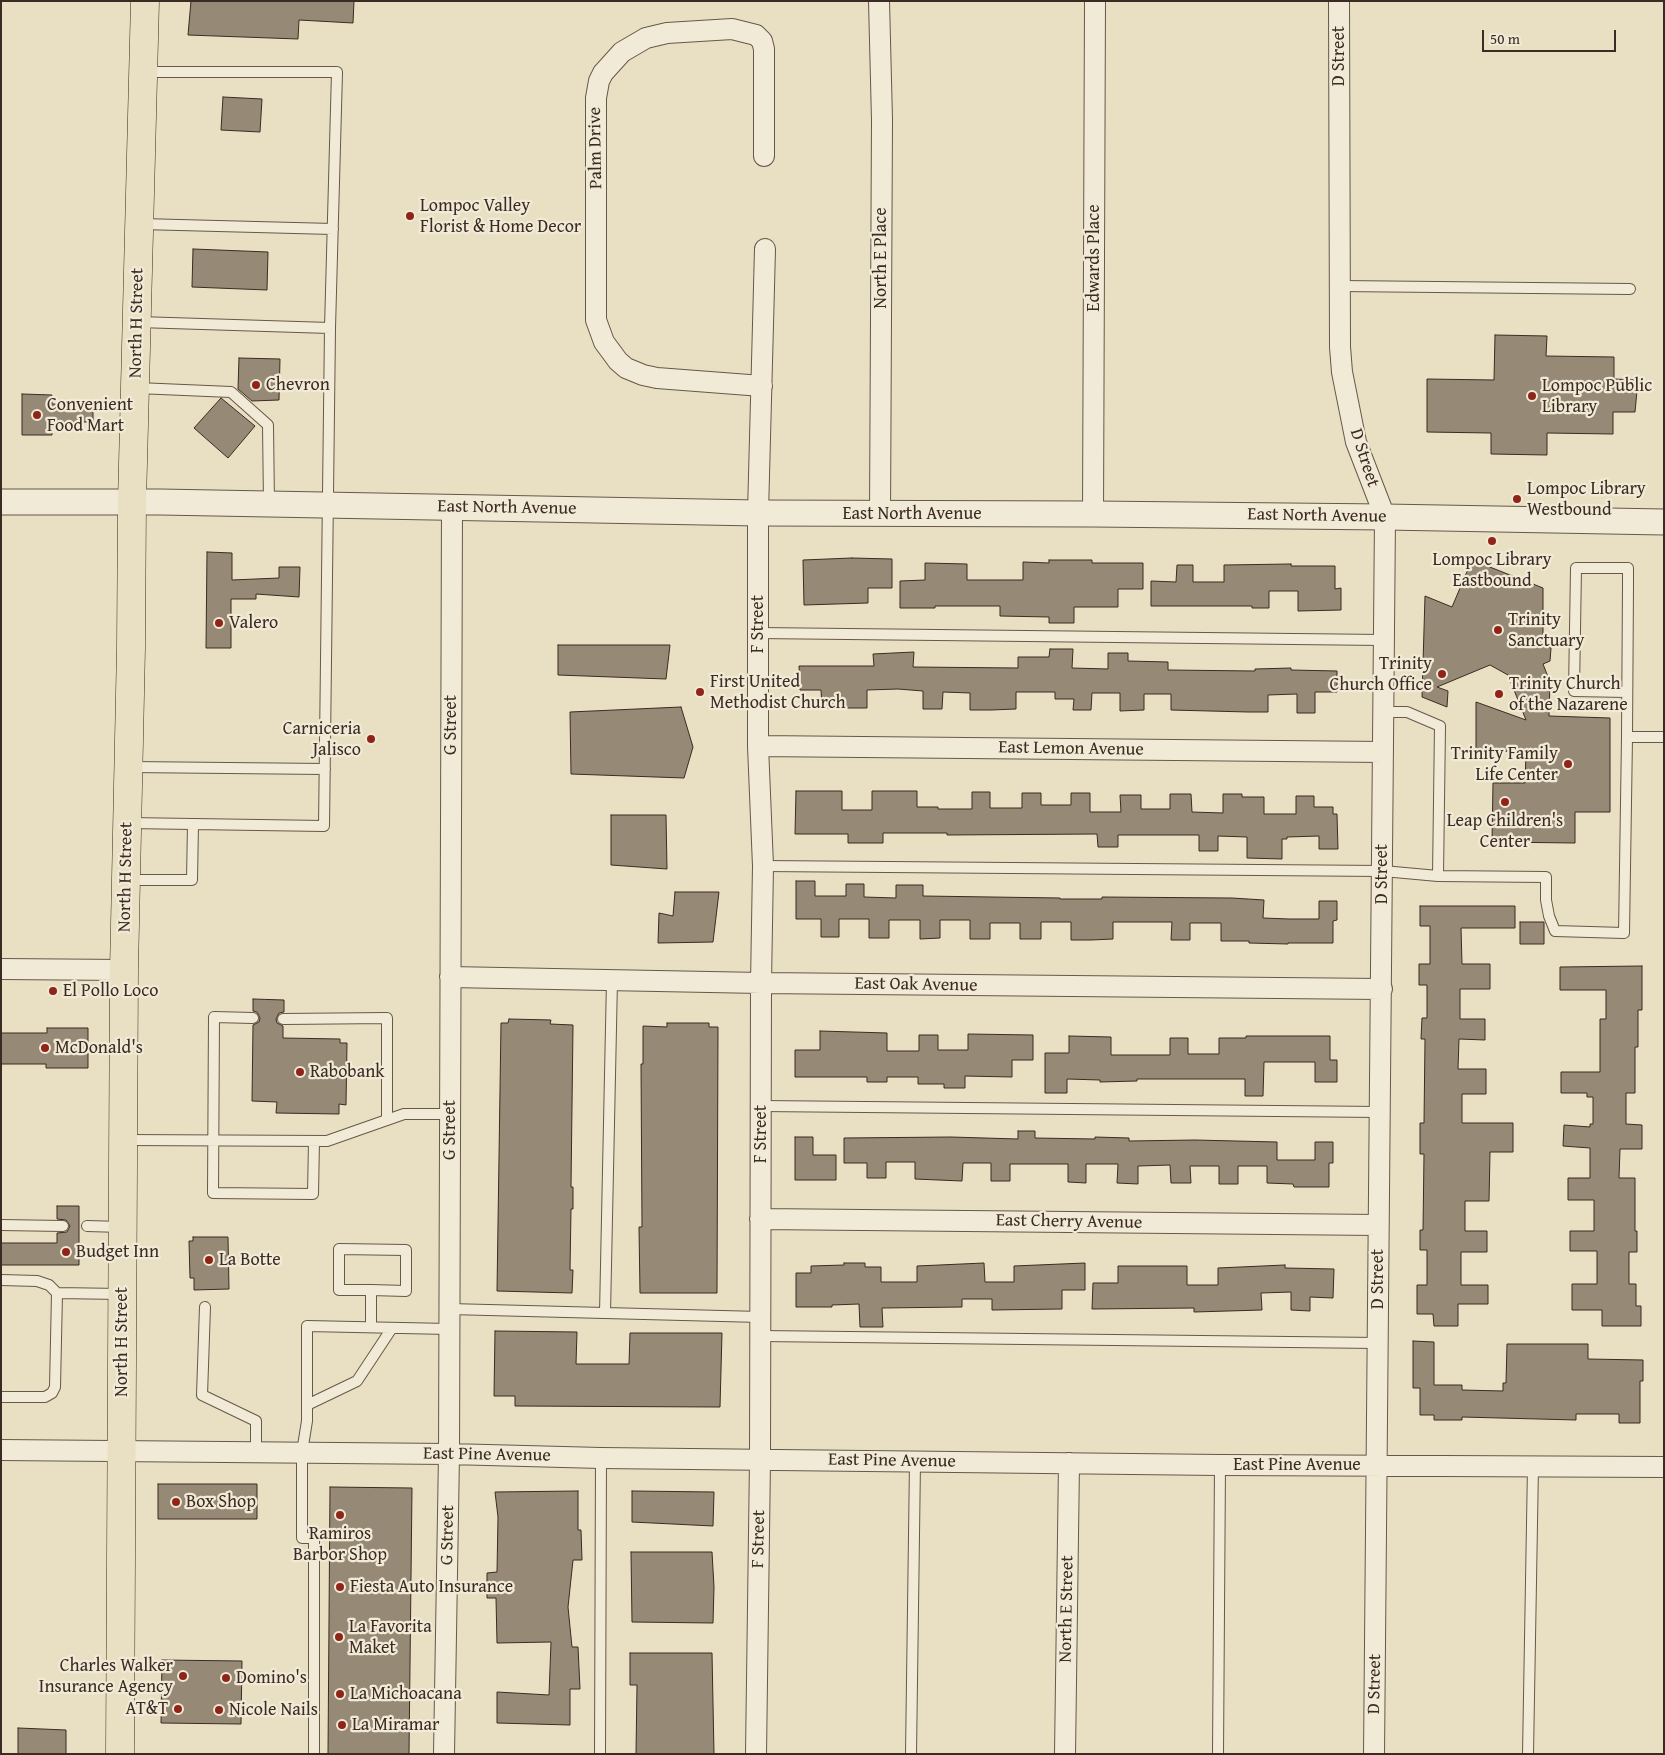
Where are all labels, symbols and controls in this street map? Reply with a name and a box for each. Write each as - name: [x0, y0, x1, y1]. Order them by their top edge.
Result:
- scale bar: [1485, 20, 1619, 52]
- street label: D Street: [1328, 26, 1350, 86]
- text: 50 m: [1490, 28, 1520, 49]
- street label: Palm Drive: [584, 107, 608, 189]
- place label: Lompoc Valley Florist & Home Decor: [420, 195, 581, 238]
- street label: Edwards Place: [1083, 204, 1105, 312]
- street label: North E Place: [870, 207, 892, 309]
- marker: Lompoc Valley Florist & Home Decor: [404, 210, 416, 222]
- street label: North H Street: [125, 268, 149, 378]
- place label: Chevron: [266, 374, 330, 396]
- place label: Lompoc Public Library: [1542, 375, 1652, 418]
- marker: Chevron: [250, 379, 262, 391]
- marker: Lompoc Public Library: [1526, 390, 1538, 402]
- place label: Convenient Food Mart: [47, 394, 133, 436]
- marker: Convenient Food Mart: [31, 409, 43, 421]
- street label: D Street: [1344, 426, 1384, 490]
- place label: Lompoc Library Westbound: [1527, 478, 1646, 520]
- marker: Lompoc Library Westbound: [1511, 493, 1523, 505]
- street label: East North Avenue: [437, 496, 577, 520]
- street label: East North Avenue: [842, 503, 982, 525]
- street label: East North Avenue: [1247, 504, 1387, 528]
- marker: Lompoc Library Eastbound: [1486, 535, 1498, 547]
- place label: Lompoc Library Eastbound: [1433, 549, 1551, 592]
- street label: F Street: [747, 595, 769, 653]
- place label: Trinity Sanctuary: [1508, 609, 1584, 652]
- place label: Valero: [229, 612, 278, 634]
- marker: Valero: [213, 617, 225, 629]
- marker: Trinity Sanctuary: [1492, 624, 1504, 636]
- place label: Trinity Church Office: [1329, 653, 1432, 696]
- marker: Trinity Church Office: [1436, 668, 1448, 680]
- place label: First United Methodist Church: [710, 671, 846, 714]
- place label: Trinity Church of the Nazarene: [1509, 673, 1628, 716]
- marker: First United Methodist Church: [694, 686, 706, 698]
- marker: Trinity Church of the Nazarene: [1493, 688, 1505, 700]
- street label: G Street: [440, 695, 462, 755]
- place label: Carniceria Jalisco: [283, 718, 361, 761]
- marker: Carniceria Jalisco: [365, 733, 377, 745]
- street label: East Lemon Avenue: [998, 737, 1144, 761]
- place label: Trinity Family Life Center: [1451, 743, 1558, 786]
- marker: Trinity Family Life Center: [1562, 758, 1574, 770]
- marker: Leap Children's Center: [1499, 796, 1511, 808]
- place label: Leap Children's Center: [1447, 810, 1563, 852]
- street label: North H Street: [114, 822, 138, 932]
- street label: D Street: [1371, 844, 1393, 904]
- street label: East Oak Avenue: [854, 973, 978, 997]
- place label: El Pollo Loco: [63, 980, 158, 1002]
- marker: El Pollo Loco: [47, 985, 59, 997]
- place label: McDonald's: [55, 1037, 143, 1059]
- marker: McDonald's: [39, 1042, 51, 1054]
- place label: Rabobank: [310, 1061, 384, 1083]
- marker: Rabobank: [294, 1066, 306, 1078]
- street label: G Street: [439, 1100, 461, 1160]
- street label: F Street: [750, 1105, 772, 1163]
- street label: East Cherry Avenue: [996, 1210, 1142, 1234]
- place label: Budget Inn: [76, 1241, 159, 1263]
- marker: Budget Inn: [60, 1246, 72, 1258]
- place label: La Botte: [219, 1249, 281, 1271]
- street label: D Street: [1367, 1249, 1389, 1309]
- marker: La Botte: [203, 1254, 215, 1266]
- street label: North H Street: [111, 1287, 133, 1397]
- street label: East Pine Avenue: [423, 1443, 551, 1467]
- street label: East Pine Avenue: [828, 1449, 956, 1473]
- street label: East Pine Avenue: [1233, 1454, 1361, 1476]
- place label: Box Shop: [186, 1491, 256, 1513]
- marker: Box Shop: [170, 1496, 182, 1508]
- street label: G Street: [437, 1505, 459, 1565]
- marker: Ramiros Barbor Shop: [334, 1509, 346, 1521]
- street label: F Street: [748, 1510, 770, 1568]
- place label: Ramiros Barbor Shop: [293, 1523, 387, 1566]
- street label: North E Street: [1055, 1555, 1079, 1663]
- place label: Fiesta Auto Insurance: [350, 1576, 513, 1598]
- marker: Fiesta Auto Insurance: [334, 1581, 346, 1593]
- place label: La Favorita Maket: [349, 1616, 432, 1658]
- marker: La Favorita Maket: [333, 1631, 345, 1643]
- street label: D Street: [1364, 1654, 1386, 1714]
- place label: Charles Walker Insurance Agency: [39, 1655, 173, 1698]
- place label: Domino's: [236, 1667, 307, 1689]
- marker: Charles Walker Insurance Agency: [177, 1670, 189, 1682]
- marker: Domino's: [220, 1672, 232, 1684]
- place label: La Michoacana: [350, 1683, 462, 1705]
- marker: La Michoacana: [334, 1688, 346, 1700]
- place label: AT&T: [126, 1698, 168, 1720]
- place label: Nicole Nails: [229, 1699, 318, 1721]
- marker: AT&T: [172, 1703, 184, 1715]
- marker: Nicole Nails: [213, 1704, 225, 1716]
- place label: La Miramar: [352, 1714, 439, 1736]
- marker: La Miramar: [336, 1719, 348, 1731]

